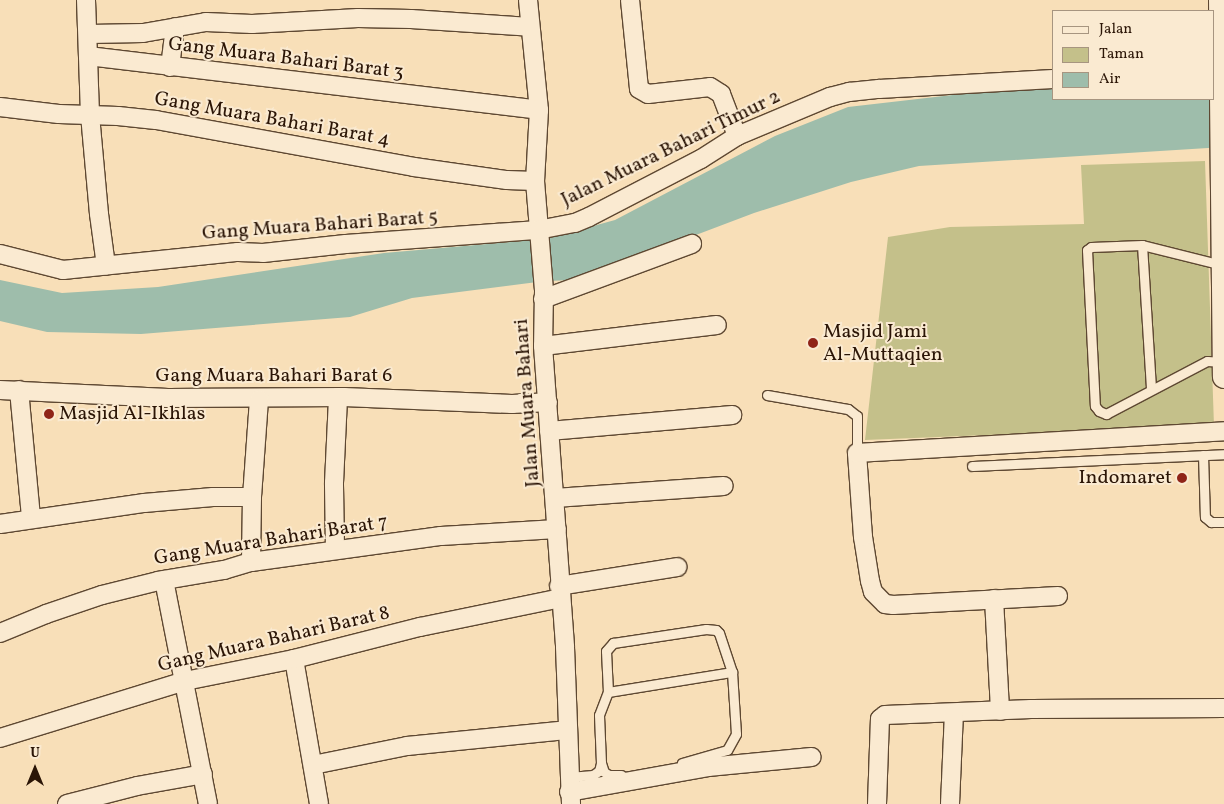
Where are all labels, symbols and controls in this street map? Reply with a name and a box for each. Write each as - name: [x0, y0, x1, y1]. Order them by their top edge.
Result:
- legend: [1052, 10, 1214, 100]
- text: Jalan: [1099, 19, 1132, 40]
- street label: Gang Muara Bahari Barat 3: [167, 33, 405, 85]
- text: Taman: [1099, 44, 1144, 65]
- text: Air: [1099, 69, 1120, 90]
- street label: Jalan Muara Bahari Timur 2: [557, 85, 785, 213]
- street label: Gang Muara Bahari Barat 4: [152, 87, 392, 153]
- street label: Gang Muara Bahari Barat 5: [201, 206, 439, 246]
- street label: Jalan Muara Bahari: [510, 318, 546, 488]
- place label: Masjid Jami Al-Muttaqien: [823, 320, 943, 367]
- marker: Masjid Jami Al-Muttaqien: [807, 337, 819, 349]
- street label: Gang Muara Bahari Barat 6: [156, 364, 392, 388]
- place label: Masjid Al-Ikhlas: [59, 402, 205, 426]
- marker: Masjid Al-Ikhlas: [43, 408, 55, 420]
- place label: Indomaret: [1079, 466, 1172, 490]
- marker: Indomaret: [1176, 472, 1188, 484]
- street label: Gang Muara Bahari Barat 7: [152, 511, 390, 571]
- street label: Gang Muara Bahari Barat 8: [156, 602, 392, 678]
- north arrow: [10, 744, 60, 794]
- text: U: [30, 744, 40, 763]

